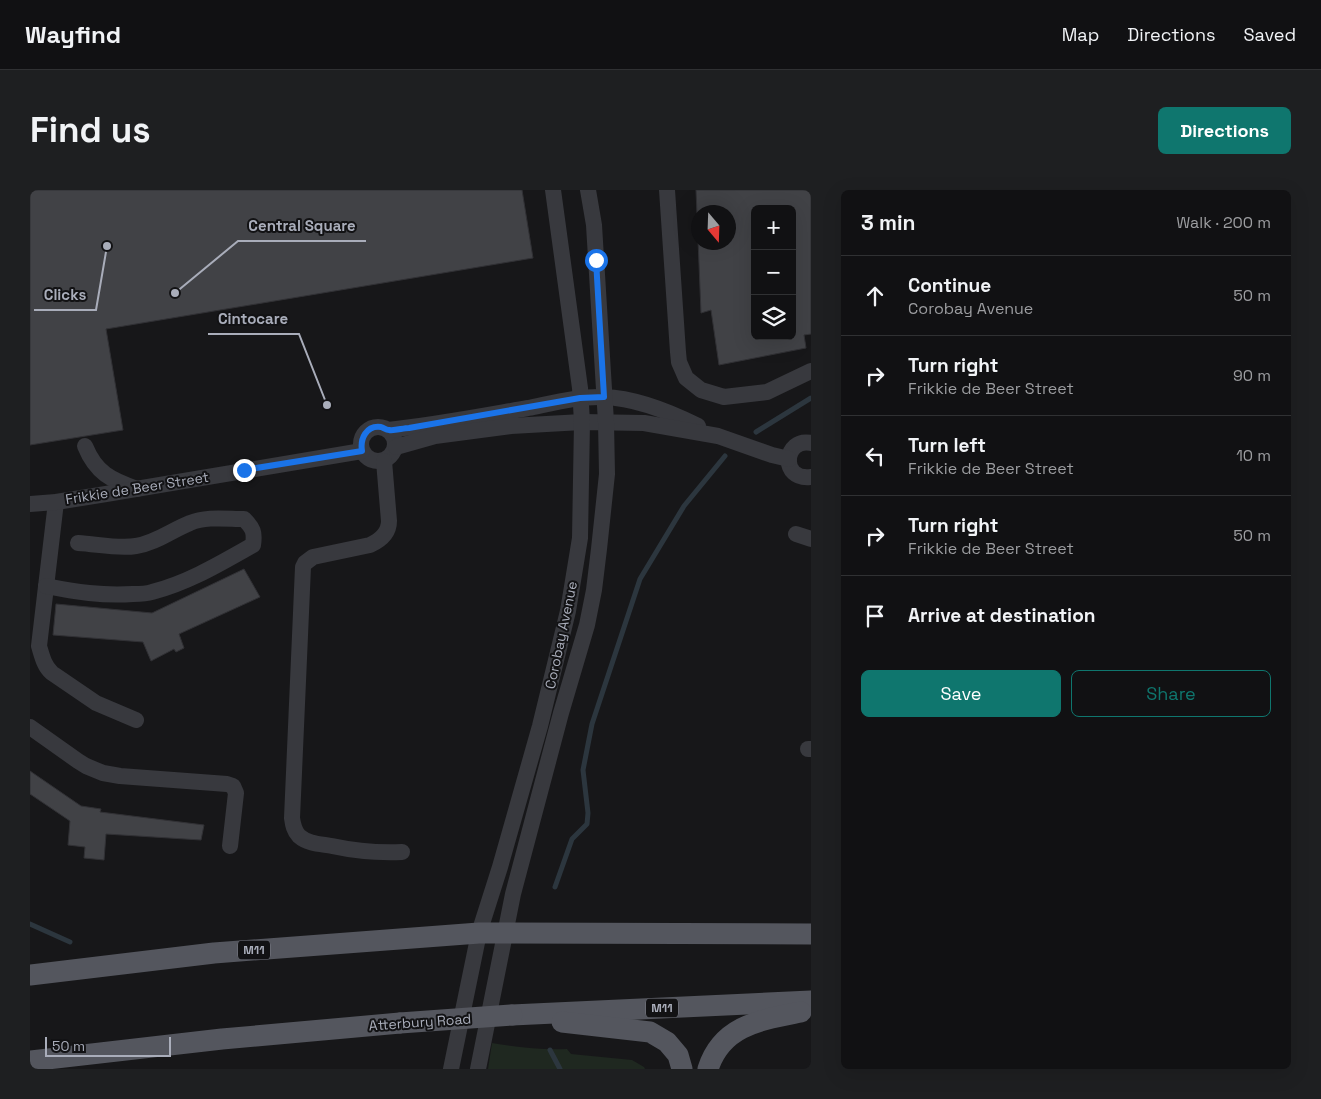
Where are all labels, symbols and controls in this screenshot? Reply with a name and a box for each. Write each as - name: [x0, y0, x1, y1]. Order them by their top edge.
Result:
- text: Wayfind: [25, 19, 121, 50]
- text: Map: [1062, 23, 1099, 46]
- text: Directions: [1127, 23, 1216, 46]
- text: Saved: [1244, 23, 1296, 46]
- button: Directions: [1158, 107, 1291, 154]
- text: Find us: [30, 108, 151, 152]
- north arrow: [691, 205, 736, 250]
- map controls: [751, 205, 796, 340]
- button: +: [751, 205, 796, 250]
- text: 3 min: [861, 209, 916, 236]
- callout: Central Square: [238, 211, 366, 241]
- text: Walk · 200 m: [1176, 212, 1271, 233]
- text: Central Square: [248, 216, 356, 235]
- route start: [585, 249, 608, 272]
- button: −: [751, 250, 796, 295]
- text: Continue: [908, 273, 991, 298]
- callout: Clicks: [34, 280, 96, 310]
- icon: ahead: [861, 282, 889, 310]
- text: Clicks: [44, 285, 86, 304]
- text: 50 m: [1233, 285, 1271, 306]
- button: layers: [751, 295, 796, 340]
- text: Corobay Avenue: [908, 298, 1033, 319]
- callout: Cintocare: [208, 304, 299, 334]
- text: Cintocare: [218, 309, 288, 328]
- text: Turn right: [908, 353, 998, 378]
- icon: right: [861, 362, 889, 390]
- text: 90 m: [1233, 365, 1271, 386]
- text: Frikkie de Beer Street: [908, 378, 1074, 399]
- text: Turn left: [908, 433, 986, 458]
- icon: left: [861, 442, 889, 470]
- text: 10 m: [1236, 445, 1271, 466]
- text: Frikkie de Beer Street: [908, 458, 1074, 479]
- route end: [233, 459, 256, 482]
- street label: Frikkie de Beer Street: [64, 468, 210, 508]
- text: Turn right: [908, 513, 998, 538]
- icon: right: [861, 522, 889, 550]
- text: 50 m: [1233, 525, 1271, 546]
- text: Frikkie de Beer Street: [908, 538, 1074, 559]
- street label: Corobay Avenue: [541, 580, 581, 690]
- icon: arrive: [861, 602, 889, 630]
- text: Arrive at destination: [908, 603, 1096, 628]
- button: Save: [861, 670, 1061, 717]
- button: Share: [1071, 670, 1271, 717]
- road number: M11: [238, 940, 270, 960]
- road number: M11: [646, 998, 678, 1018]
- street label: Atterbury Road: [368, 1009, 472, 1035]
- scale bar: [45, 1034, 171, 1057]
- text: 50 m: [52, 1037, 85, 1055]

